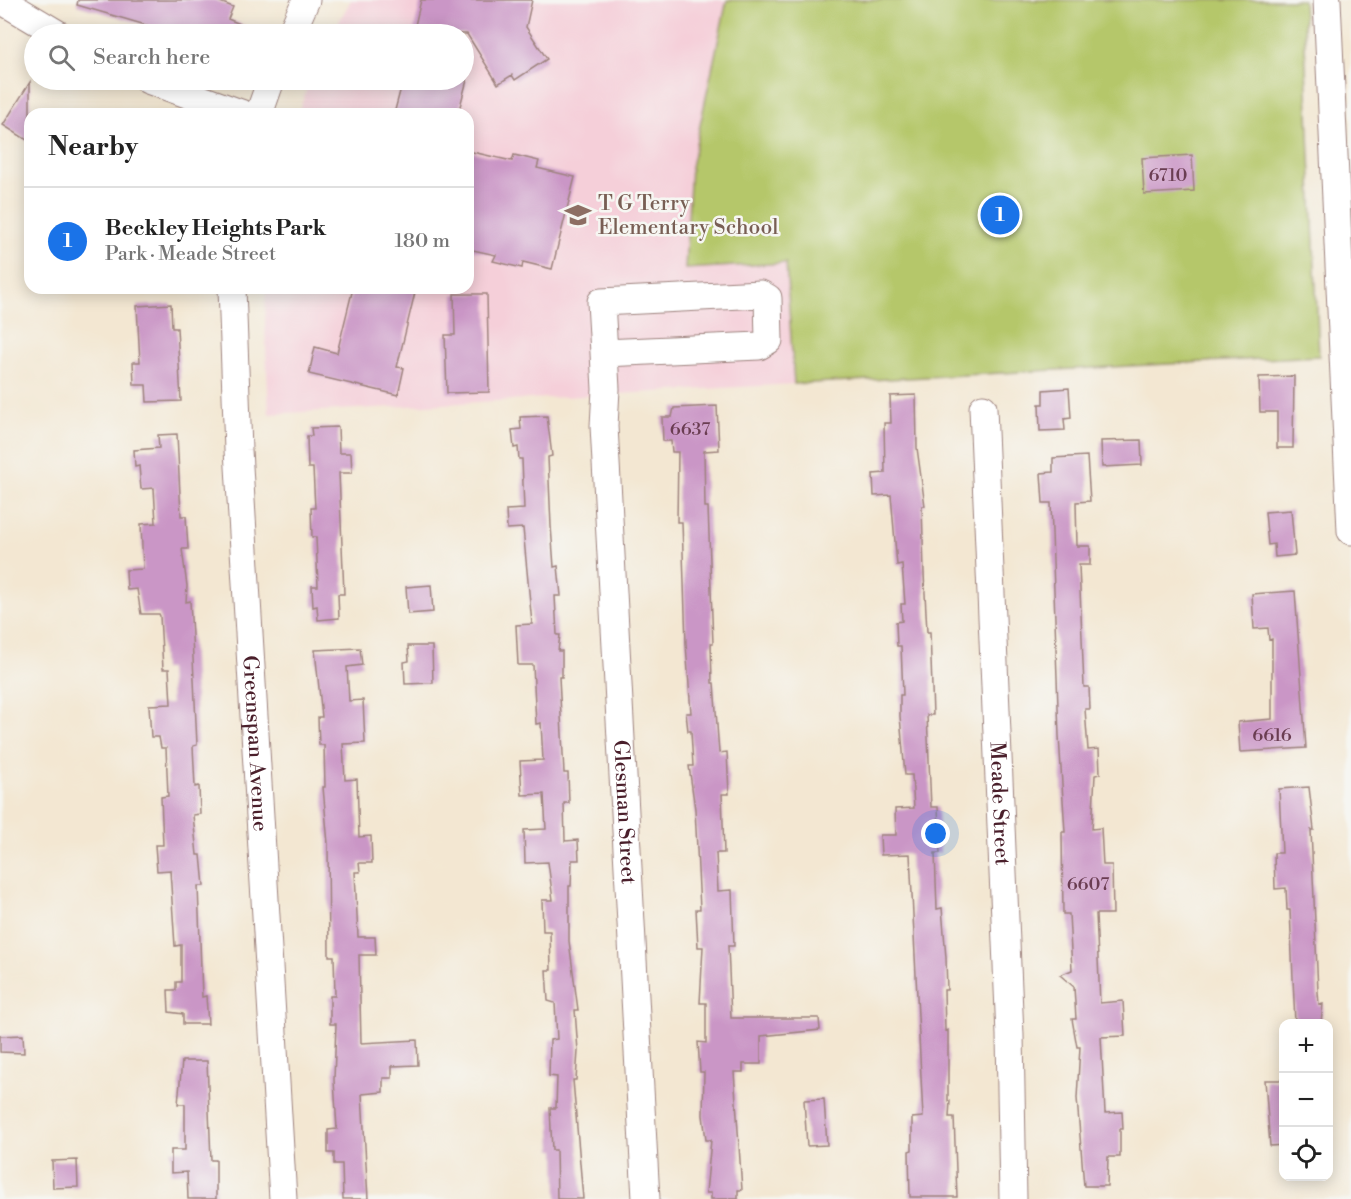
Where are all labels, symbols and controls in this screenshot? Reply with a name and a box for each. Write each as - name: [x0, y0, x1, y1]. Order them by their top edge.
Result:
- search box: [24, 24, 474, 90]
- icon: search: [45, 41, 78, 74]
- text: Search here: [93, 44, 210, 71]
- text: Nearby: [48, 131, 138, 163]
- house number: 6710: [1149, 164, 1187, 187]
- place label: T G Terry Elementary School: [598, 191, 778, 241]
- pin: 1: [980, 192, 1020, 238]
- school or university icon: T G Terry Elementary School: [563, 200, 593, 230]
- text: Beckley Heights Park: [105, 215, 326, 242]
- text: 1: [63, 229, 72, 254]
- text: 180 m: [395, 229, 450, 254]
- text: Park · Meade Street: [105, 242, 276, 267]
- house number: 6637: [670, 418, 710, 441]
- street label: Greenspan Avenue: [236, 655, 273, 832]
- house number: 6616: [1252, 724, 1292, 747]
- street label: Glesman Street: [607, 739, 641, 886]
- street label: Meade Street: [983, 741, 1015, 867]
- your location: [921, 819, 950, 848]
- house number: 6607: [1067, 873, 1109, 896]
- map controls: [1279, 1019, 1333, 1181]
- button: +: [1279, 1019, 1333, 1073]
- button: −: [1279, 1073, 1333, 1127]
- button: locate: [1279, 1127, 1333, 1181]

